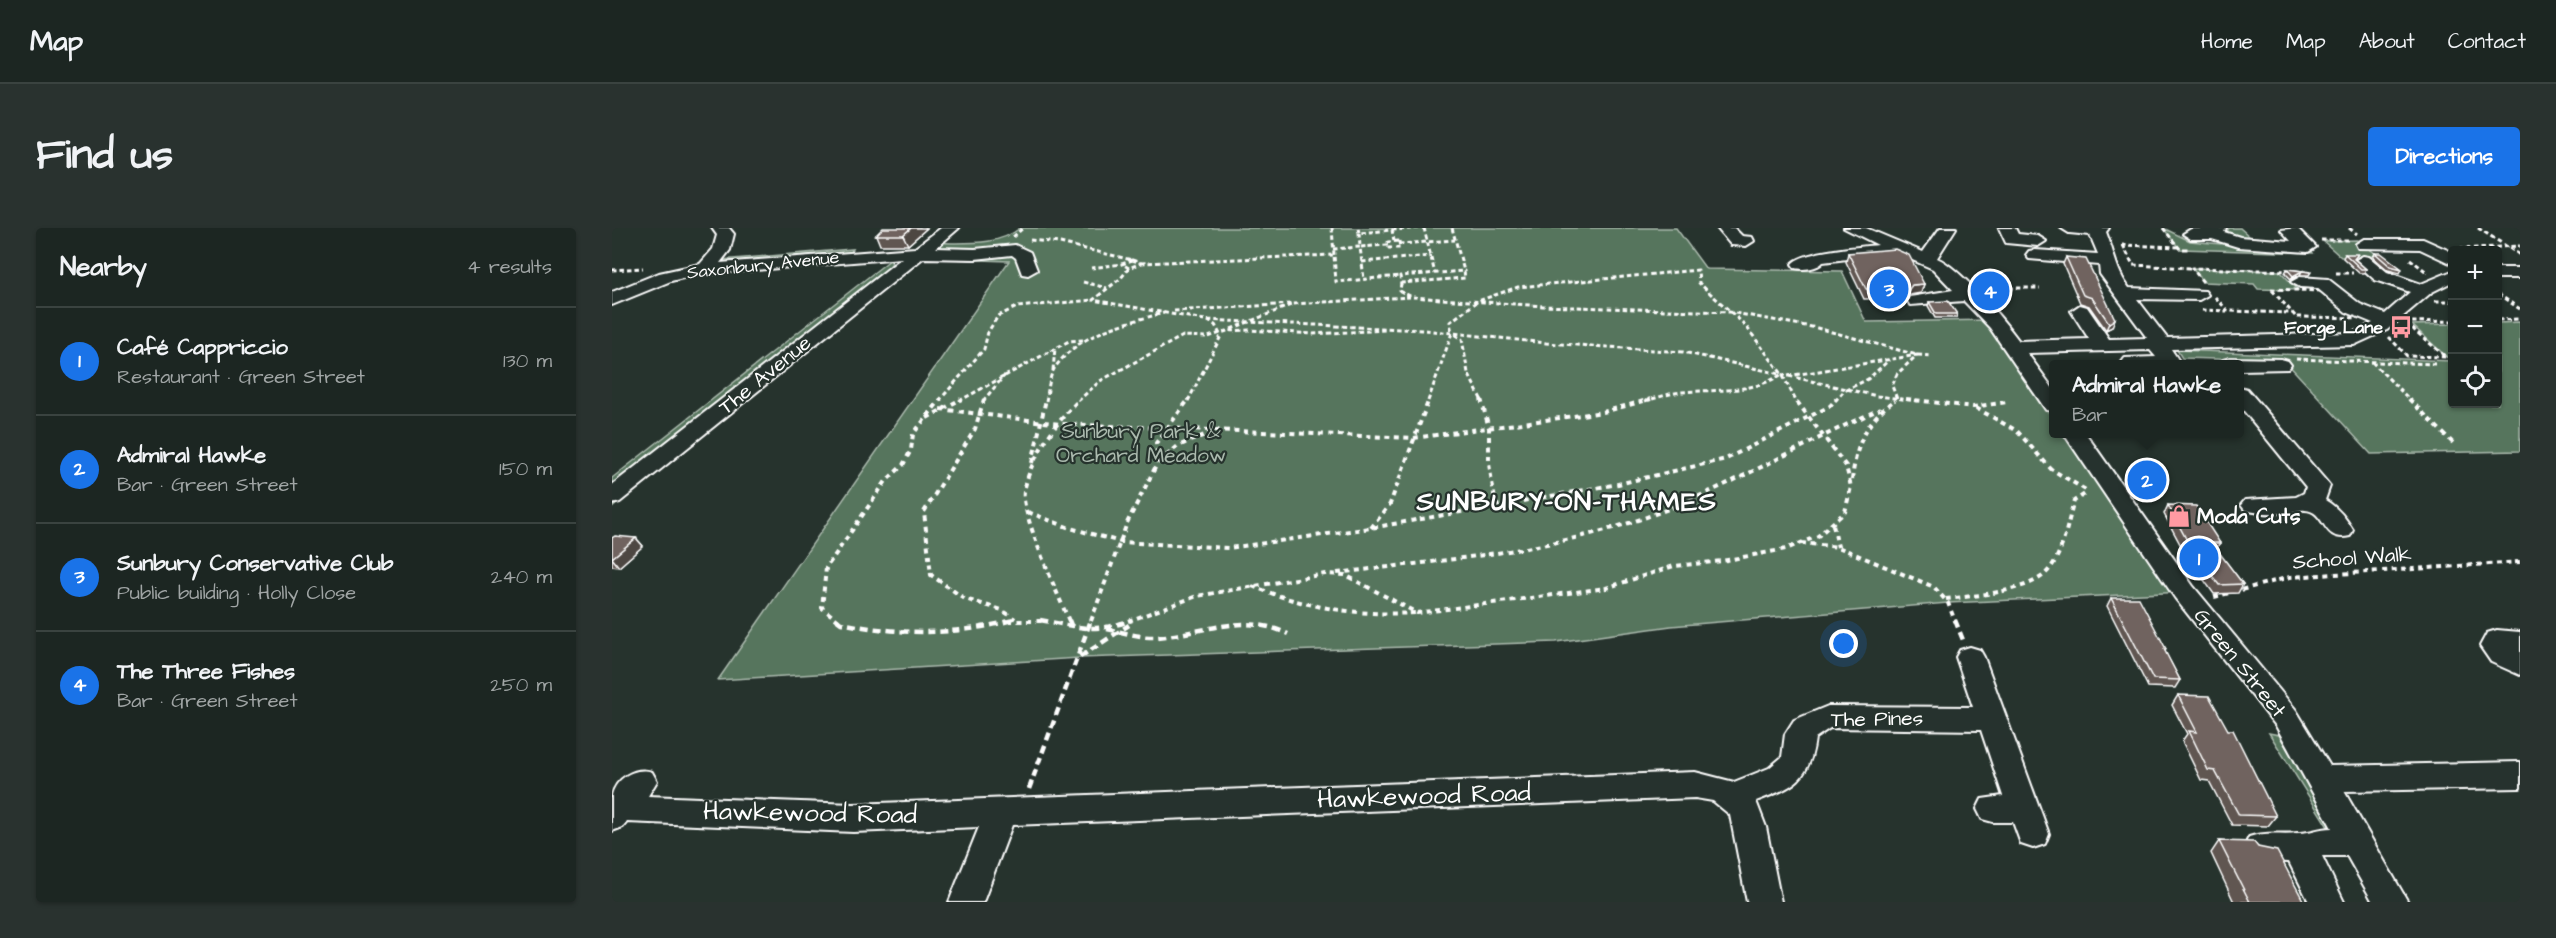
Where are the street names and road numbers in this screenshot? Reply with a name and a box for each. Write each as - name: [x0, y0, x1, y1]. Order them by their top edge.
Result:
- street label: Saxonbury Avenue: [686, 245, 841, 286]
- street label: The Avenue: [713, 329, 817, 421]
- street label: School Walk: [2292, 539, 2413, 577]
- street label: Green Street: [2187, 602, 2293, 724]
- street label: The Pines: [1831, 704, 1923, 734]
- street label: Hawkewood Road: [1317, 774, 1531, 818]
- street label: Hawkewood Road: [703, 793, 917, 833]

